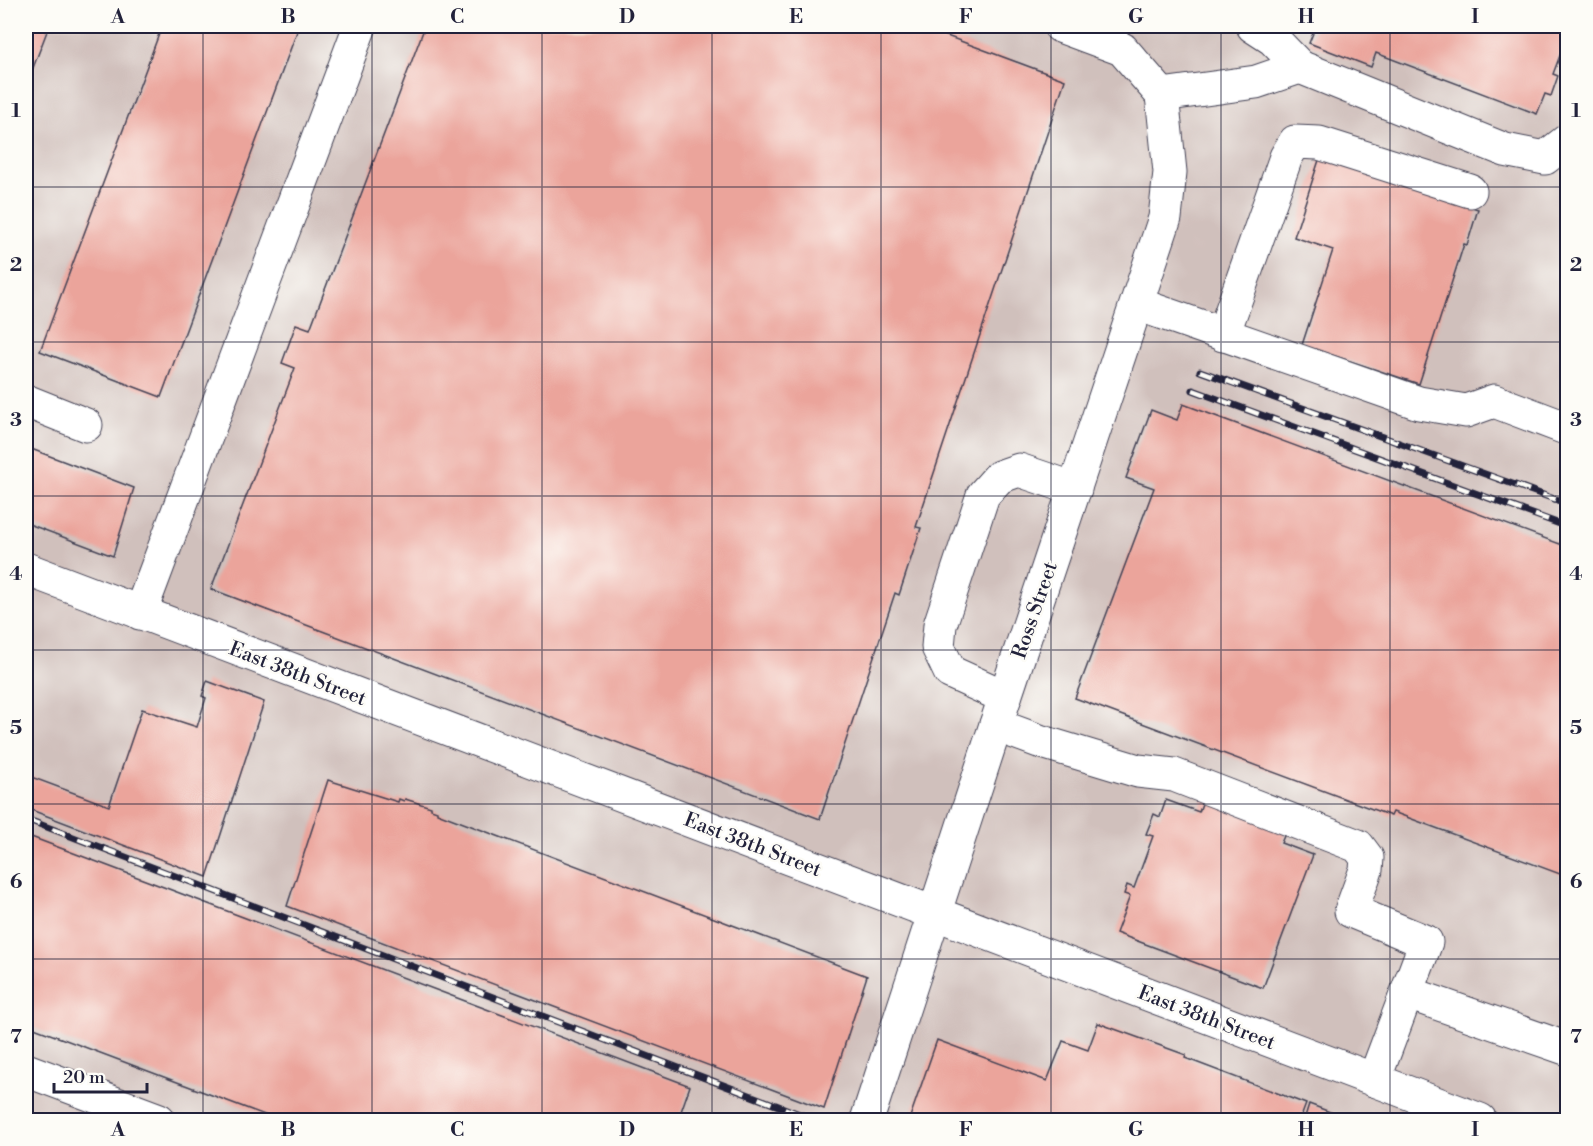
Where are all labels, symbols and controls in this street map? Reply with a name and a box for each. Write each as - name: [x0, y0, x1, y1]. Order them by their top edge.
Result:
- text: A: [110, 5, 126, 30]
- text: B: [280, 5, 296, 30]
- text: C: [450, 5, 464, 30]
- text: D: [619, 5, 635, 30]
- text: E: [789, 5, 803, 30]
- text: F: [959, 5, 973, 30]
- text: G: [1128, 5, 1144, 30]
- text: H: [1298, 5, 1315, 30]
- text: I: [1471, 5, 1479, 30]
- text: 1: [11, 99, 21, 124]
- text: 1: [1571, 99, 1581, 124]
- text: 2: [10, 253, 22, 278]
- text: 2: [1570, 253, 1582, 278]
- text: 3: [10, 408, 22, 433]
- text: 3: [1570, 408, 1582, 433]
- street label: Ross Street: [1007, 559, 1064, 662]
- text: 4: [9, 562, 23, 587]
- text: 4: [1569, 562, 1583, 587]
- street label: East 38th Street: [225, 637, 370, 712]
- text: 5: [10, 716, 22, 741]
- text: 5: [1570, 716, 1582, 741]
- street label: East 38th Street: [680, 808, 825, 883]
- text: 6: [10, 870, 23, 895]
- text: 6: [1570, 870, 1583, 895]
- street label: East 38th Street: [1134, 981, 1279, 1056]
- text: 7: [10, 1025, 22, 1050]
- text: 7: [1570, 1025, 1582, 1050]
- scale bar: [54, 1056, 147, 1094]
- text: 20 m: [63, 1066, 105, 1089]
- text: A: [110, 1118, 126, 1143]
- text: B: [280, 1118, 296, 1143]
- text: C: [450, 1118, 464, 1143]
- text: D: [619, 1118, 635, 1143]
- text: E: [789, 1118, 803, 1143]
- text: F: [959, 1118, 973, 1143]
- text: G: [1128, 1118, 1144, 1143]
- text: H: [1298, 1118, 1315, 1143]
- text: I: [1471, 1118, 1479, 1143]

